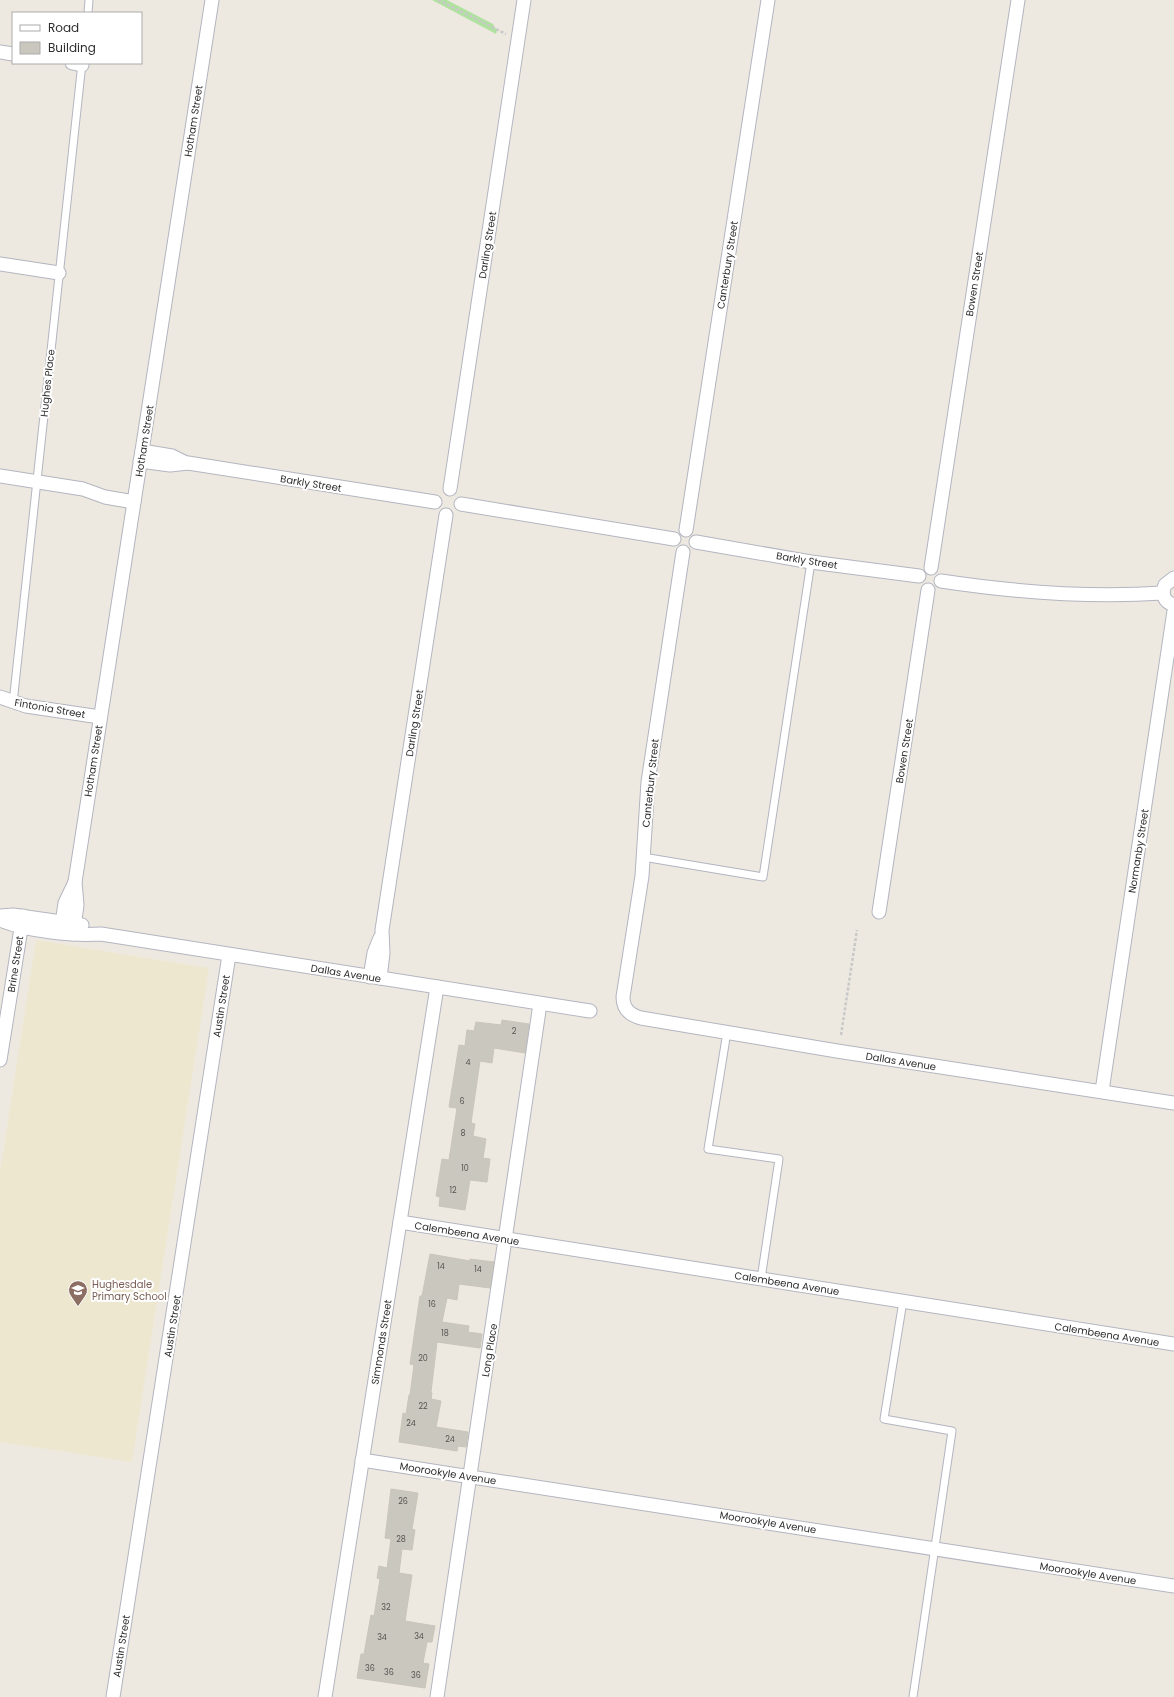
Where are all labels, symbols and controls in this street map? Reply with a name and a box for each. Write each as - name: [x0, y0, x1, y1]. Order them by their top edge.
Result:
- legend: [12, 12, 142, 64]
- text: Road: [48, 19, 79, 36]
- text: Building: [48, 39, 96, 56]
- street label: Hotham Street: [180, 84, 207, 158]
- street label: Darling Street: [475, 210, 500, 280]
- street label: Canterbury Street: [713, 220, 742, 310]
- street label: Bowen Street: [962, 250, 987, 317]
- street label: Hughes Place: [36, 349, 59, 418]
- street label: Hotham Street: [131, 404, 158, 478]
- street label: Barkly Street: [279, 471, 343, 496]
- street label: Barkly Street: [775, 548, 839, 573]
- street label: Darling Street: [402, 688, 427, 758]
- street label: Fintonia Street: [13, 695, 87, 722]
- street label: Bowen Street: [892, 717, 917, 784]
- street label: Hotham Street: [80, 724, 107, 798]
- street label: Canterbury Street: [638, 738, 663, 828]
- street label: Normanby Street: [1124, 808, 1153, 894]
- street label: Brine Street: [4, 934, 27, 993]
- street label: Dallas Avenue: [310, 961, 382, 986]
- street label: Austin Street: [209, 974, 234, 1038]
- house number: 2: [512, 1026, 517, 1037]
- street label: Dallas Avenue: [865, 1049, 937, 1074]
- house number: 4: [465, 1057, 471, 1068]
- house number: 6: [459, 1096, 465, 1107]
- house number: 8: [460, 1128, 466, 1139]
- house number: 10: [461, 1163, 469, 1174]
- house number: 12: [449, 1185, 457, 1196]
- street label: Calembeena Avenue: [413, 1218, 520, 1249]
- house number: 14: [437, 1261, 445, 1272]
- house number: 14: [474, 1264, 482, 1275]
- street label: Calembeena Avenue: [733, 1268, 840, 1299]
- place label: Hughesdale Primary School: [92, 1277, 167, 1304]
- school or university icon: Hughesdale Primary School: [67, 1279, 89, 1307]
- street label: Austin Street: [160, 1294, 185, 1358]
- street label: Simmonds Street: [367, 1298, 396, 1386]
- house number: 16: [428, 1299, 436, 1310]
- street label: Calembeena Avenue: [1053, 1319, 1160, 1350]
- street label: Long Place: [478, 1322, 501, 1378]
- house number: 18: [441, 1328, 449, 1339]
- house number: 20: [418, 1353, 428, 1364]
- house number: 22: [418, 1401, 428, 1412]
- house number: 24: [406, 1418, 416, 1429]
- house number: 24: [445, 1434, 455, 1445]
- street label: Moorookyle Avenue: [399, 1458, 497, 1489]
- house number: 26: [398, 1496, 408, 1507]
- street label: Moorookyle Avenue: [719, 1507, 817, 1538]
- house number: 28: [396, 1534, 406, 1545]
- street label: Moorookyle Avenue: [1039, 1558, 1137, 1589]
- house number: 32: [381, 1602, 391, 1613]
- street label: Austin Street: [109, 1614, 134, 1678]
- house number: 34: [414, 1631, 424, 1642]
- house number: 34: [377, 1632, 387, 1643]
- house number: 36: [365, 1663, 375, 1674]
- house number: 36: [384, 1667, 394, 1678]
- house number: 36: [411, 1670, 421, 1681]

